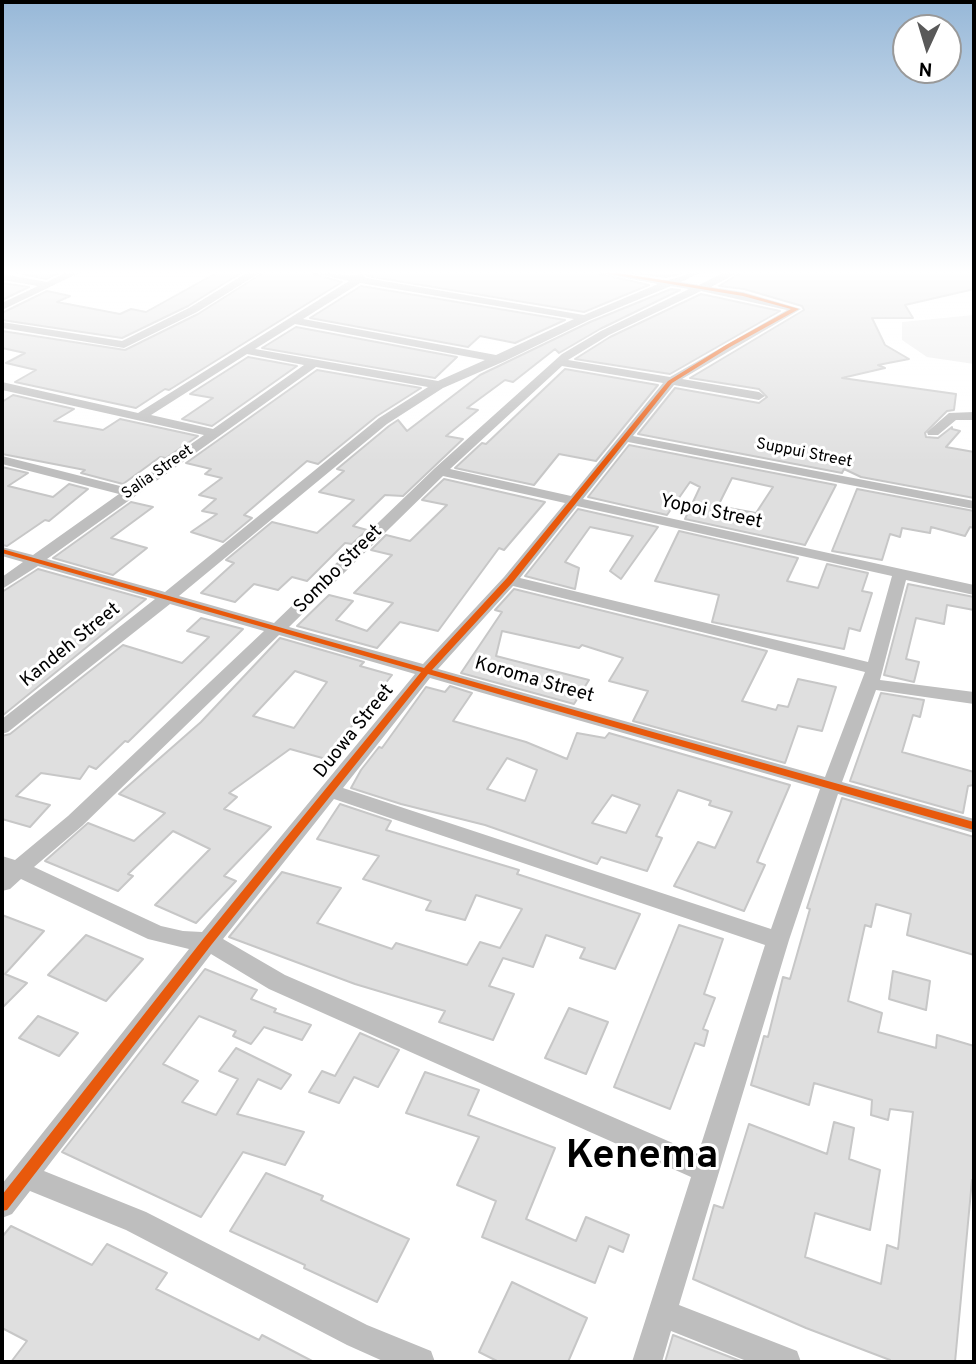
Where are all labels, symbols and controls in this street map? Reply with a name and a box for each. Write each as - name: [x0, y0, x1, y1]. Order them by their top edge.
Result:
- north arrow: [892, 14, 962, 84]
- text: N: [918, 56, 933, 80]
- street label: Suppui Street: [754, 435, 854, 473]
- street label: Salia Street: [119, 441, 197, 505]
- street label: Yopoi Street: [658, 491, 764, 535]
- street label: Sombo Street: [290, 521, 388, 619]
- street label: Kandeh Street: [16, 599, 126, 693]
- street label: Koroma Street: [472, 653, 596, 709]
- street label: Duowa Street: [310, 680, 400, 784]
- district label: Kenema: [566, 1135, 718, 1183]

